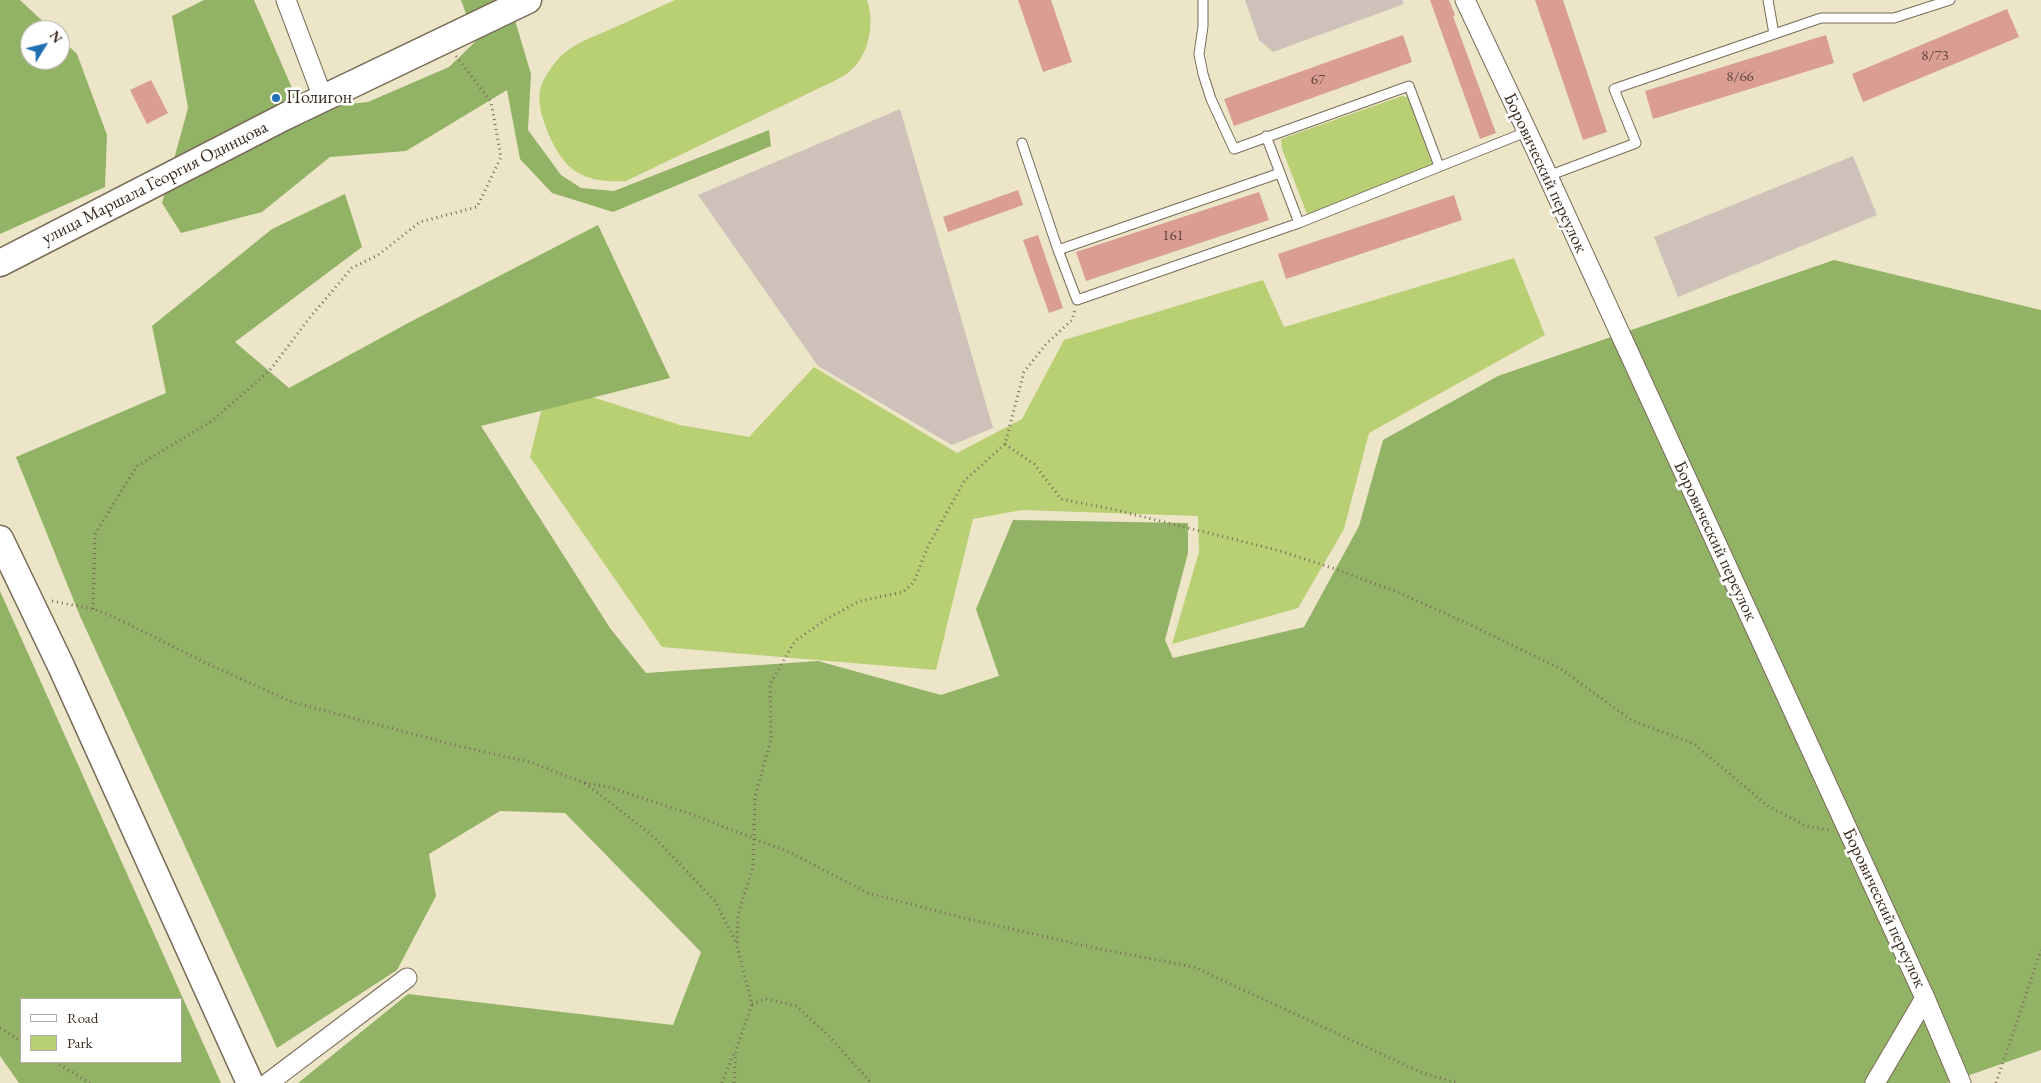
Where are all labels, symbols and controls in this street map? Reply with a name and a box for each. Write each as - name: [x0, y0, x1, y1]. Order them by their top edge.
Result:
- north arrow: [20, 20, 70, 70]
- text: N: [46, 27, 67, 47]
- house number: 8/73: [1921, 47, 1949, 65]
- house number: 8/66: [1726, 68, 1754, 86]
- house number: 67: [1311, 71, 1325, 89]
- place label: Полигон: [286, 87, 352, 109]
- street label: Боровический переулок: [1498, 90, 1592, 256]
- marker: Полигон: [270, 92, 282, 104]
- street label: улица Маршала Георгия Одинцова: [38, 116, 272, 250]
- house number: 161: [1162, 227, 1184, 245]
- street label: Боровический переулок: [1668, 458, 1762, 624]
- street label: Боровический переулок: [1837, 825, 1931, 991]
- legend: [20, 998, 182, 1063]
- text: Road: [67, 1008, 98, 1027]
- text: Park: [67, 1033, 93, 1052]

